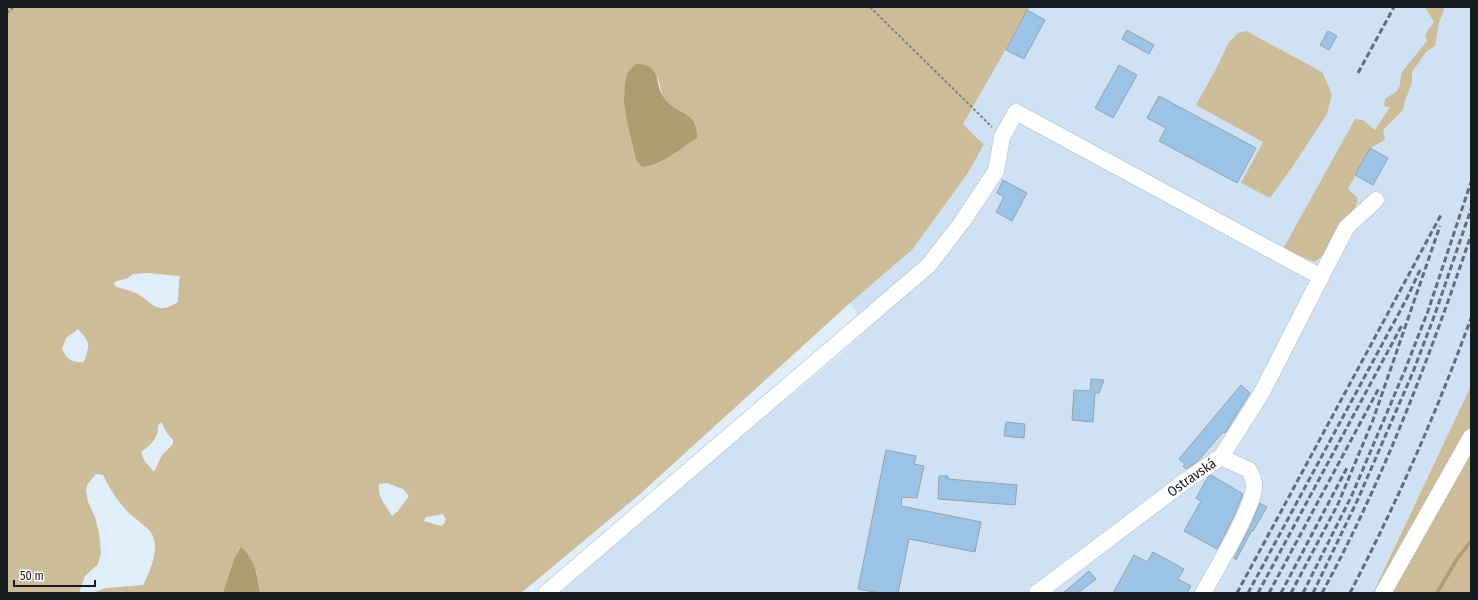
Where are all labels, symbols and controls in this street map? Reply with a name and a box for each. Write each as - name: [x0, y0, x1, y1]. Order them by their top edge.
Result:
- street label: Ostravská: [1164, 455, 1220, 501]
- scale bar: [14, 562, 95, 588]
- text: 50 m: [20, 569, 44, 583]

